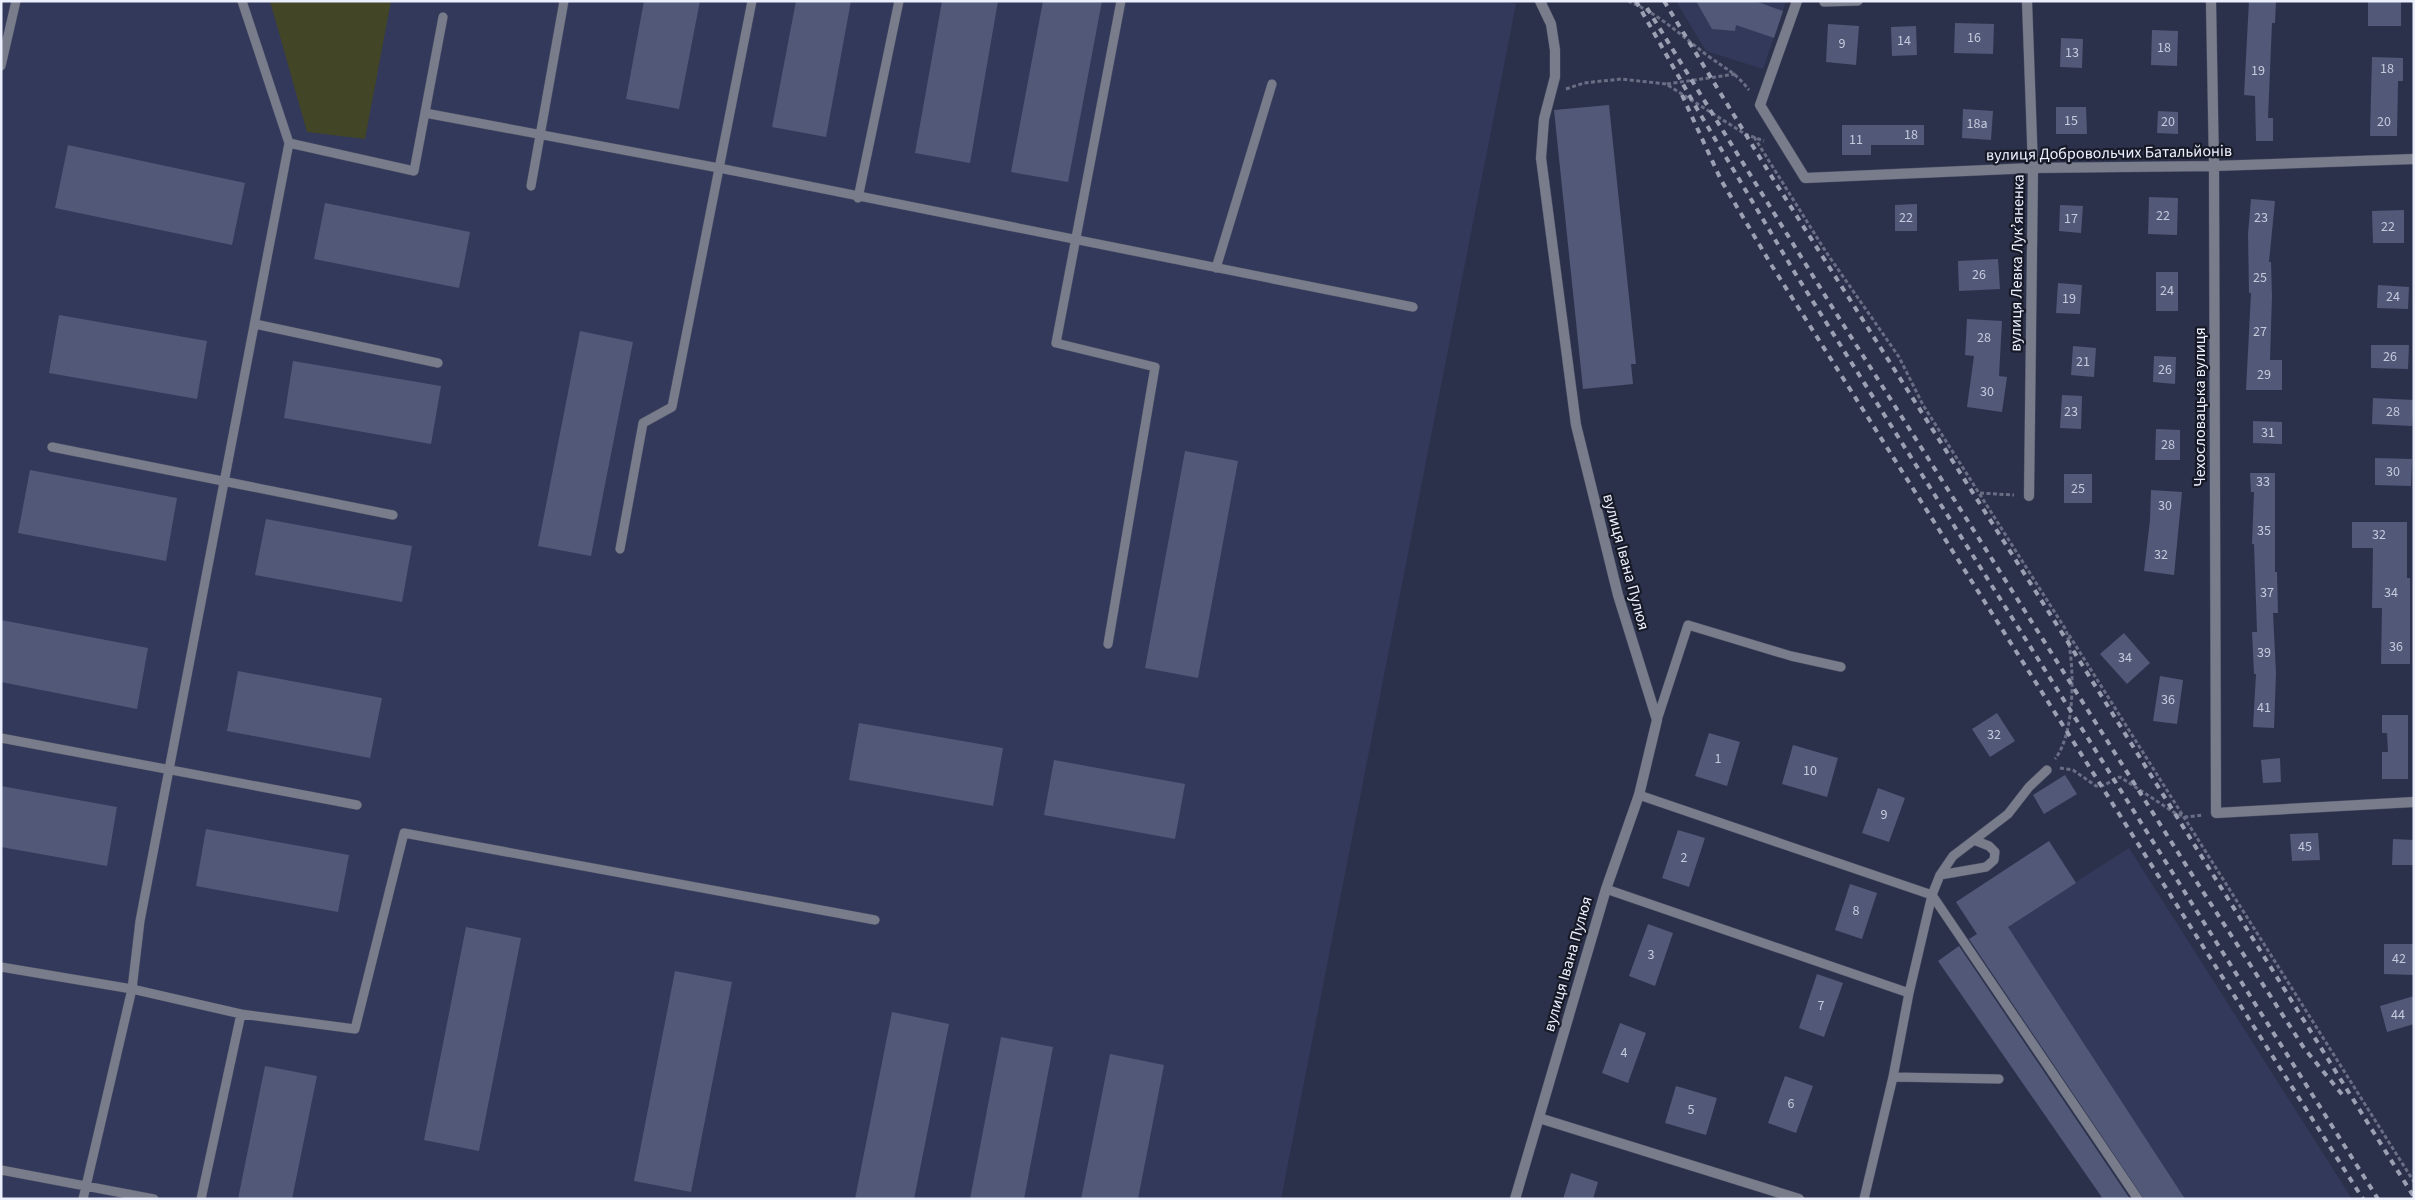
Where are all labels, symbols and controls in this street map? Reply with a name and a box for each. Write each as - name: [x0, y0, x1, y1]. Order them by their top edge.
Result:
- house number: 16: [1967, 28, 1981, 48]
- house number: 14: [1897, 31, 1911, 51]
- house number: 9: [1839, 34, 1846, 54]
- house number: 18: [2157, 38, 2171, 58]
- house number: 13: [2065, 43, 2079, 63]
- house number: 18: [2380, 59, 2394, 79]
- house number: 19: [2251, 61, 2265, 81]
- house number: 15: [2064, 111, 2078, 131]
- house number: 20: [2161, 112, 2175, 132]
- house number: 20: [2377, 112, 2391, 132]
- house number: 18а: [1967, 114, 1987, 134]
- house number: 18: [1904, 125, 1918, 145]
- house number: 11: [1849, 130, 1863, 150]
- street label: вулиця Добровольчих Батальйонів: [1986, 140, 2232, 166]
- street label: вулиця Левка Лукʼяненка: [2004, 174, 2030, 352]
- house number: 22: [2156, 206, 2170, 226]
- house number: 22: [1899, 208, 1913, 228]
- house number: 23: [2254, 208, 2268, 228]
- house number: 17: [2064, 209, 2078, 229]
- house number: 22: [2381, 217, 2395, 237]
- house number: 26: [1972, 265, 1986, 285]
- house number: 25: [2253, 268, 2267, 288]
- house number: 24: [2160, 281, 2174, 301]
- house number: 24: [2386, 287, 2400, 307]
- house number: 19: [2062, 289, 2076, 309]
- house number: 27: [2253, 322, 2267, 342]
- street label: Чехословацька вулиця: [2189, 327, 2211, 487]
- house number: 28: [1977, 328, 1991, 348]
- house number: 26: [2383, 347, 2397, 367]
- house number: 21: [2076, 352, 2090, 372]
- house number: 26: [2158, 360, 2172, 380]
- house number: 29: [2257, 365, 2271, 385]
- house number: 30: [1980, 382, 1994, 402]
- house number: 23: [2064, 402, 2078, 422]
- house number: 28: [2386, 402, 2400, 422]
- house number: 31: [2261, 423, 2275, 443]
- house number: 28: [2161, 435, 2175, 455]
- house number: 30: [2386, 462, 2400, 482]
- house number: 33: [2256, 472, 2270, 492]
- house number: 25: [2071, 479, 2085, 499]
- street label: вулиця Івана Пулюя: [1597, 491, 1655, 633]
- house number: 30: [2158, 496, 2172, 516]
- house number: 35: [2257, 521, 2271, 541]
- house number: 32: [2372, 525, 2386, 545]
- house number: 32: [2154, 545, 2168, 565]
- house number: 37: [2260, 583, 2274, 603]
- house number: 34: [2384, 583, 2398, 603]
- house number: 36: [2389, 637, 2403, 657]
- house number: 39: [2257, 643, 2271, 663]
- house number: 34: [2118, 648, 2132, 668]
- house number: 36: [2161, 690, 2175, 710]
- house number: 41: [2257, 698, 2271, 718]
- house number: 32: [1987, 725, 2001, 745]
- house number: 1: [1715, 749, 1722, 769]
- house number: 10: [1803, 761, 1817, 781]
- house number: 9: [1881, 805, 1888, 825]
- house number: 45: [2298, 837, 2312, 857]
- house number: 2: [1681, 848, 1688, 868]
- street label: вулиця Івана Пулюя: [1538, 894, 1598, 1034]
- house number: 8: [1853, 901, 1860, 921]
- house number: 3: [1648, 945, 1655, 965]
- house number: 42: [2392, 949, 2406, 969]
- house number: 7: [1818, 996, 1825, 1016]
- house number: 44: [2391, 1005, 2405, 1025]
- house number: 4: [1621, 1043, 1628, 1063]
- house number: 6: [1788, 1094, 1795, 1114]
- house number: 5: [1688, 1100, 1695, 1120]

